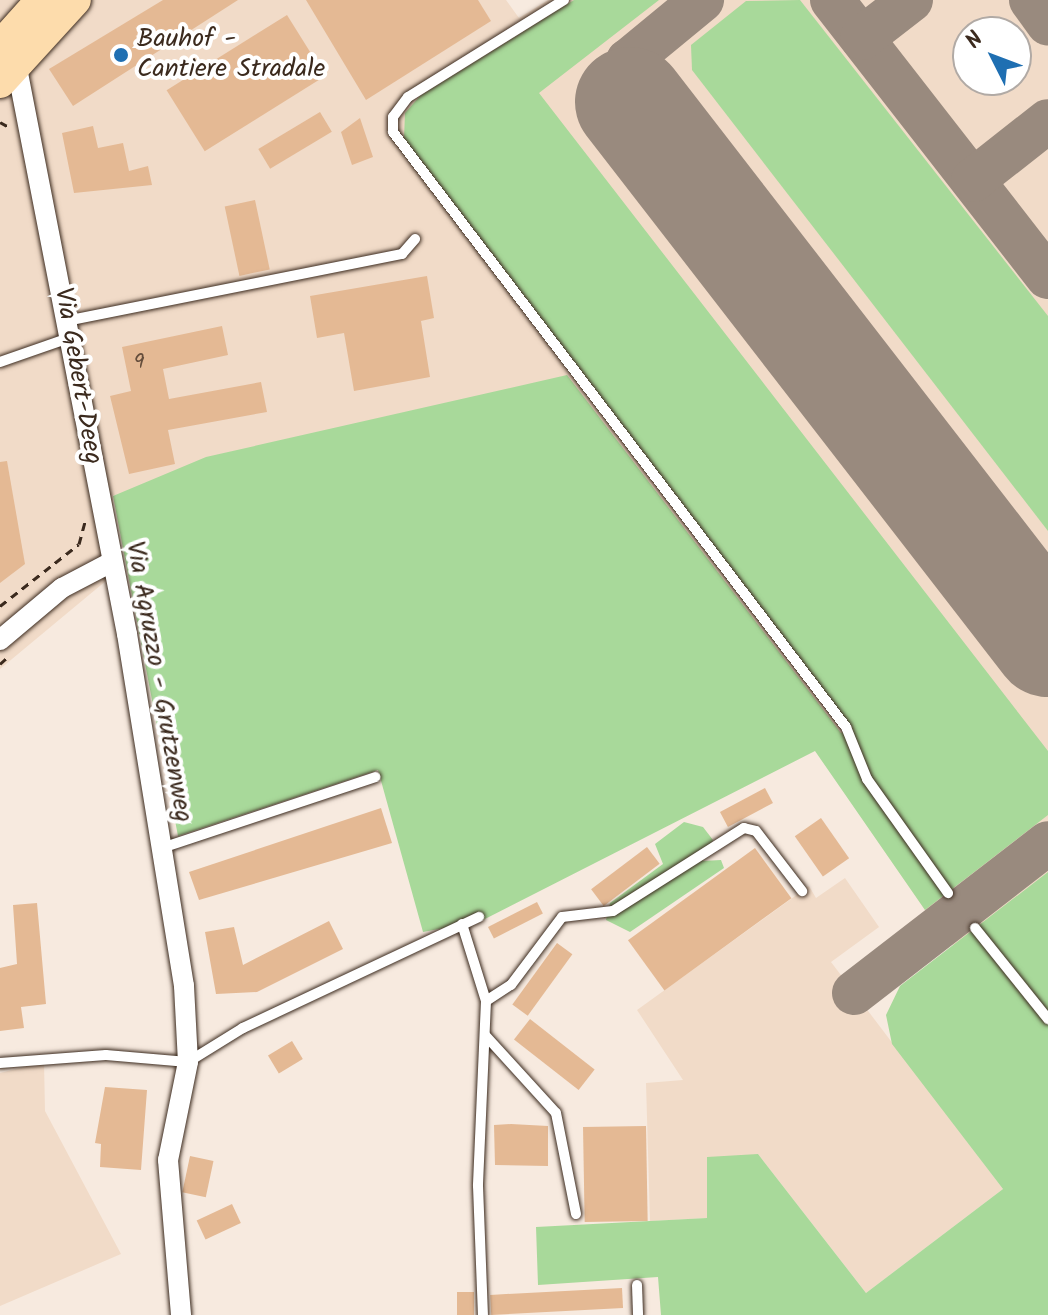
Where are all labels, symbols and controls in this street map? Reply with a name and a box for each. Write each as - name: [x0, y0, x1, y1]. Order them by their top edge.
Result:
- north arrow: [952, 16, 1032, 96]
- place label: Bauhof - Cantiere Stradale: [137, 24, 325, 86]
- text: N: [958, 24, 993, 58]
- marker: Bauhof - Cantiere Stradale: [112, 46, 130, 64]
- street label: Via Gebert-Deeg: [46, 285, 108, 467]
- house number: 9: [134, 350, 144, 376]
- street label: Via Agruzzo - Grutzenweg: [118, 539, 198, 825]

